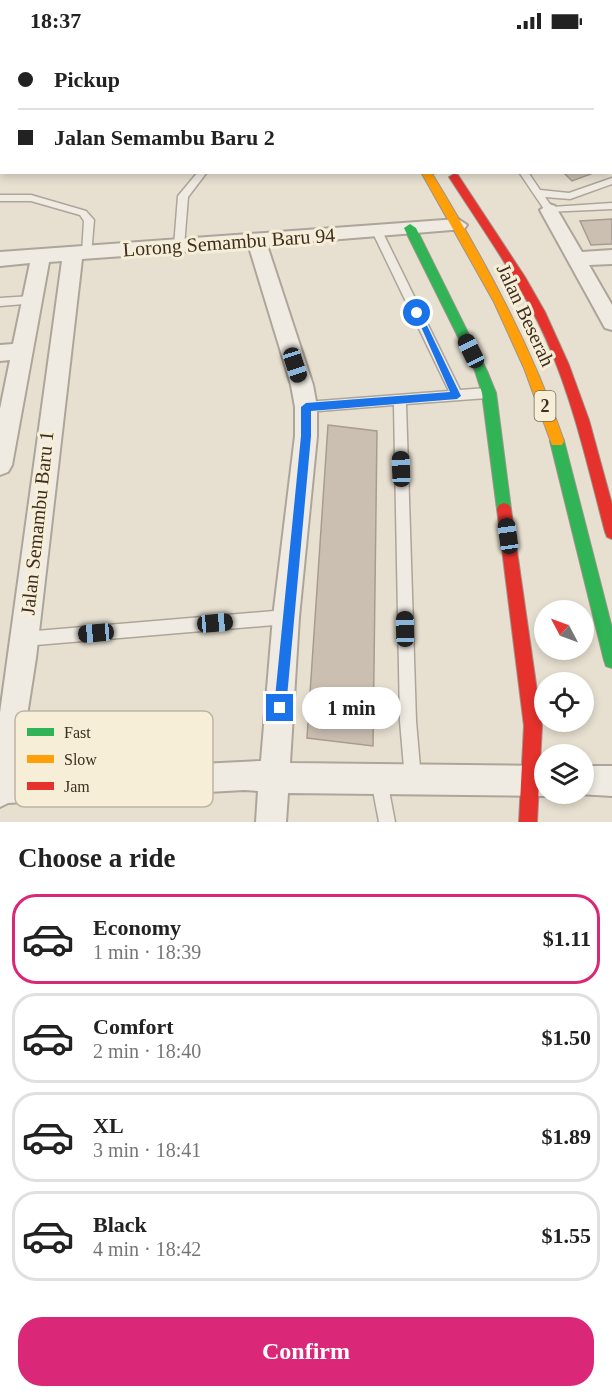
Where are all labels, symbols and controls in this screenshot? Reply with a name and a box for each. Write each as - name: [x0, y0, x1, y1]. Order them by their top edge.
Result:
- text: 18:37: [30, 8, 81, 33]
- text: Pickup: [54, 67, 120, 92]
- text: Jalan Semambu Baru 2: [54, 125, 275, 150]
- street label: Lorong Semambu Baru 94: [122, 224, 336, 261]
- street label: Jalan Beserah: [493, 260, 559, 370]
- route start: [403, 299, 430, 326]
- car: [455, 331, 487, 371]
- car: [281, 345, 309, 385]
- road number: 2: [534, 391, 556, 421]
- street label: Jalan Semambu Baru 1: [16, 430, 58, 616]
- car: [391, 451, 411, 487]
- car: [497, 517, 519, 555]
- north arrow: [534, 600, 594, 660]
- map controls: [534, 600, 594, 804]
- car: [396, 611, 414, 647]
- car: [196, 612, 234, 634]
- car: [77, 622, 115, 644]
- button: locate: [534, 672, 594, 732]
- callout: 1 min: [301, 687, 400, 729]
- route end: [266, 694, 293, 721]
- text: 1 min: [327, 697, 376, 719]
- legend: [15, 711, 213, 807]
- text: Fast: [64, 724, 91, 741]
- button: layers: [534, 744, 594, 804]
- text: Slow: [64, 751, 97, 768]
- text: Jam: [64, 778, 90, 795]
- text: Choose a ride: [18, 843, 176, 873]
- icon: car: [21, 912, 75, 966]
- text: Economy: [93, 915, 181, 940]
- text: $1.11: [543, 926, 591, 951]
- text: 1 min · 18:39: [93, 941, 201, 963]
- icon: car: [21, 1011, 75, 1065]
- text: Comfort: [93, 1014, 174, 1039]
- text: $1.50: [542, 1025, 591, 1050]
- text: 2 min · 18:40: [93, 1040, 201, 1062]
- icon: car: [21, 1110, 75, 1164]
- text: XL: [93, 1113, 124, 1138]
- text: $1.89: [542, 1124, 591, 1149]
- text: 3 min · 18:41: [93, 1139, 201, 1161]
- icon: car: [21, 1209, 75, 1263]
- text: Black: [93, 1212, 147, 1237]
- text: $1.55: [542, 1223, 591, 1248]
- text: 4 min · 18:42: [93, 1238, 201, 1260]
- button: Confirm: [18, 1317, 594, 1386]

